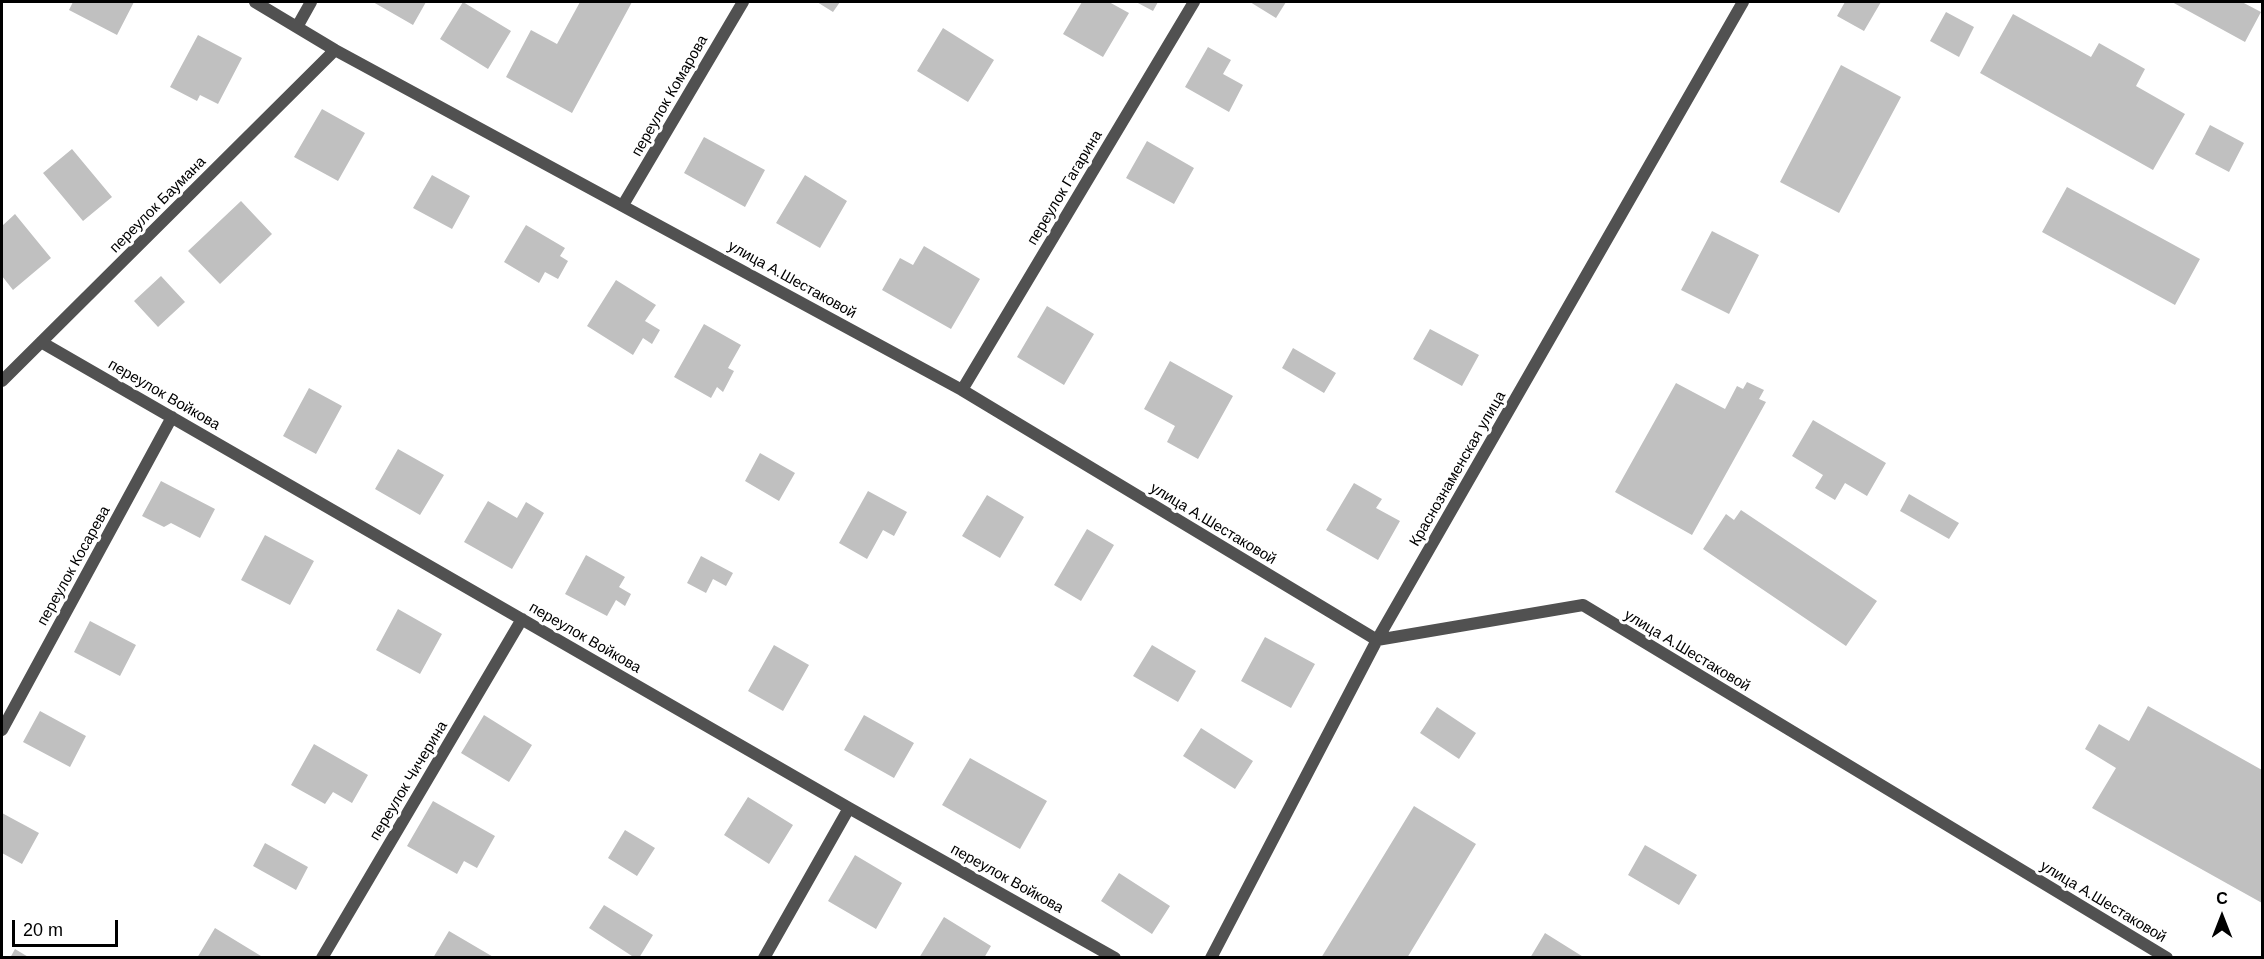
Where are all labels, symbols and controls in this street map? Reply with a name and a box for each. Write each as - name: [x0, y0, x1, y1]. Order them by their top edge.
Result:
- street label: переулок Комарова: [628, 32, 712, 160]
- street label: переулок Гагарина: [1024, 127, 1106, 249]
- street label: переулок Баумана: [106, 153, 210, 257]
- street label: улица А.Шестаковой: [725, 237, 859, 323]
- street label: переулок Войкова: [105, 356, 223, 434]
- street label: Краснознаменская улица: [1406, 388, 1510, 550]
- street label: улица А.Шестаковой: [1147, 479, 1279, 569]
- street label: переулок Косарева: [34, 503, 114, 629]
- street label: переулок Войкова: [526, 599, 644, 677]
- street label: улица А.Шестаковой: [1621, 606, 1753, 696]
- street label: переулок Чичерина: [366, 718, 452, 844]
- street label: переулок Войкова: [947, 841, 1067, 917]
- street label: улица А.Шестаковой: [2037, 857, 2169, 947]
- north arrow: [2192, 887, 2252, 947]
- text: С: [2216, 890, 2228, 907]
- scale bar: [15, 908, 122, 946]
- text: 20 m: [23, 920, 63, 940]

